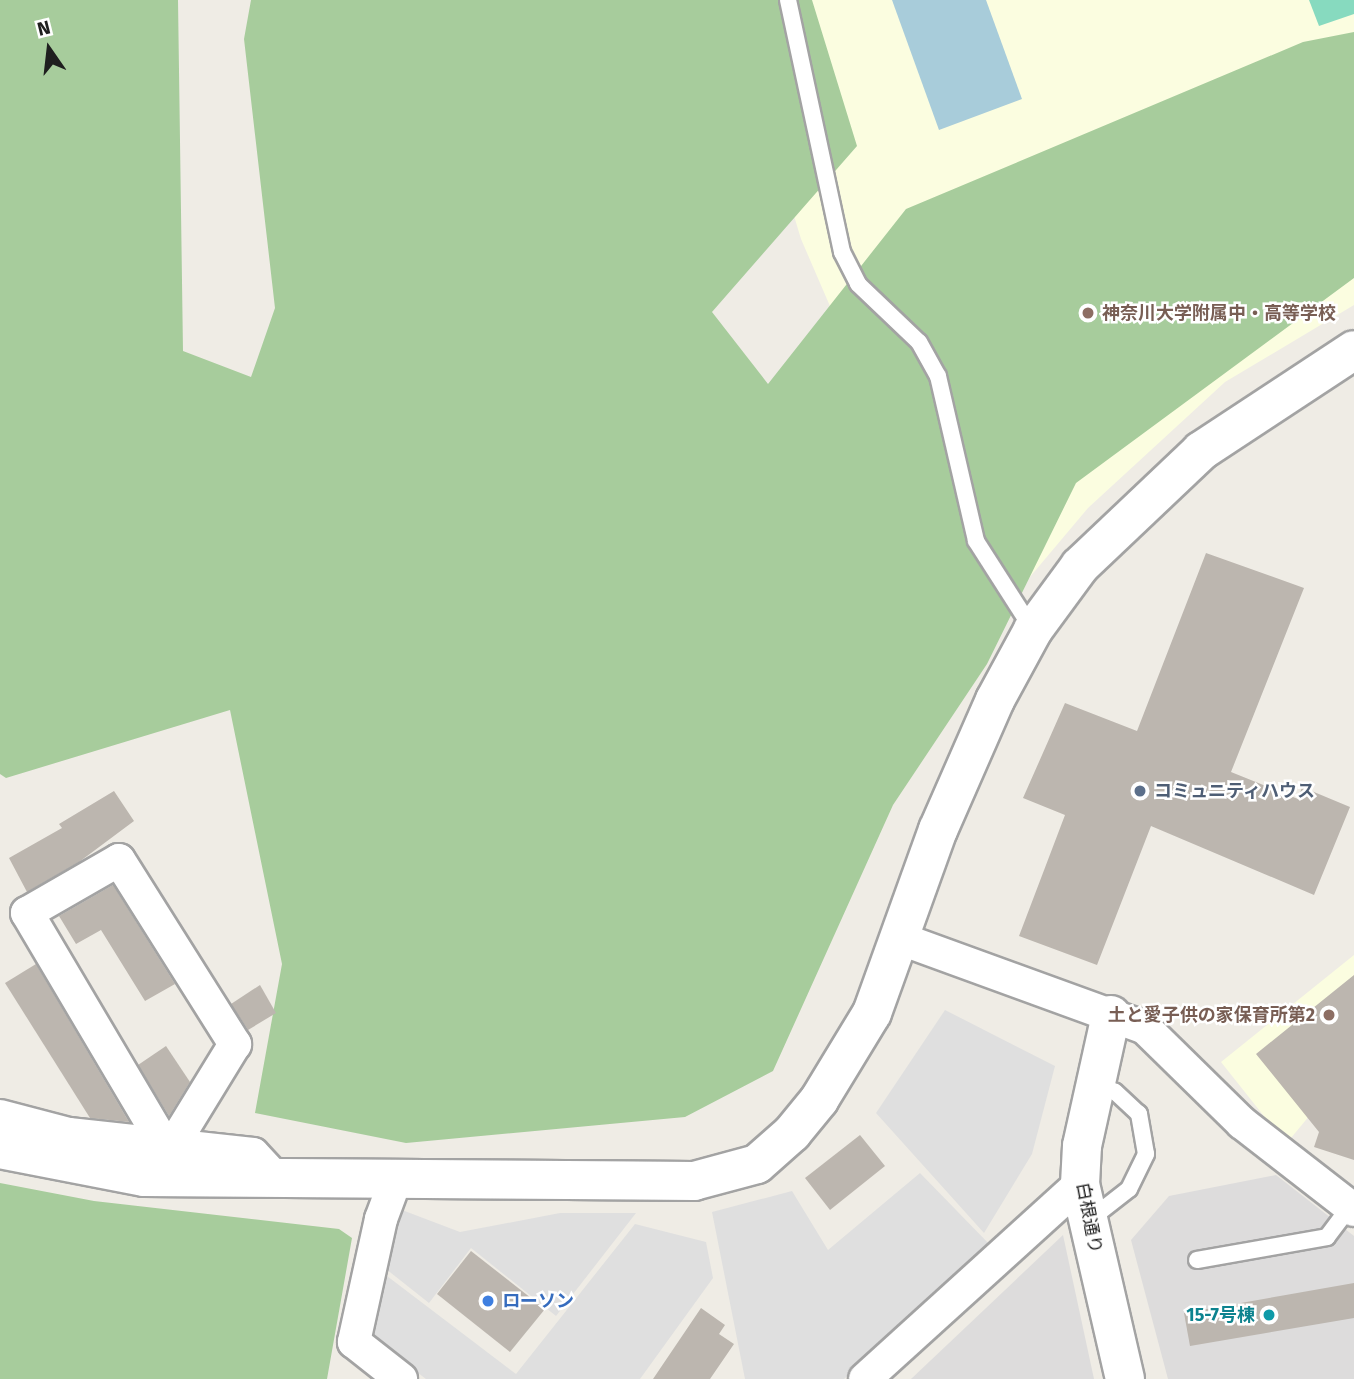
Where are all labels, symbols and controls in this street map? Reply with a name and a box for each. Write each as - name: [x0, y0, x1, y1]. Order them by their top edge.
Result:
- north arrow: [14, 14, 84, 84]
- text: N: [35, 15, 53, 41]
- place label: 神奈川大学附属中・高等学校: [1102, 302, 1336, 324]
- marker: 神奈川大学附属中・高等学校: [1080, 305, 1096, 321]
- place label: コミュニティハウス: [1154, 780, 1316, 802]
- marker: コミュニティハウス: [1132, 783, 1148, 799]
- place label: 土と愛子供の家保育所第2: [1108, 1004, 1315, 1026]
- marker: 土と愛子供の家保育所第2: [1321, 1007, 1337, 1023]
- street label: 白根通り: [1072, 1181, 1106, 1255]
- place label: ローソン: [502, 1290, 574, 1312]
- marker: ローソン: [480, 1293, 496, 1309]
- place label: 15-7号棟: [1186, 1304, 1255, 1326]
- marker: 15-7号棟: [1261, 1307, 1277, 1323]

